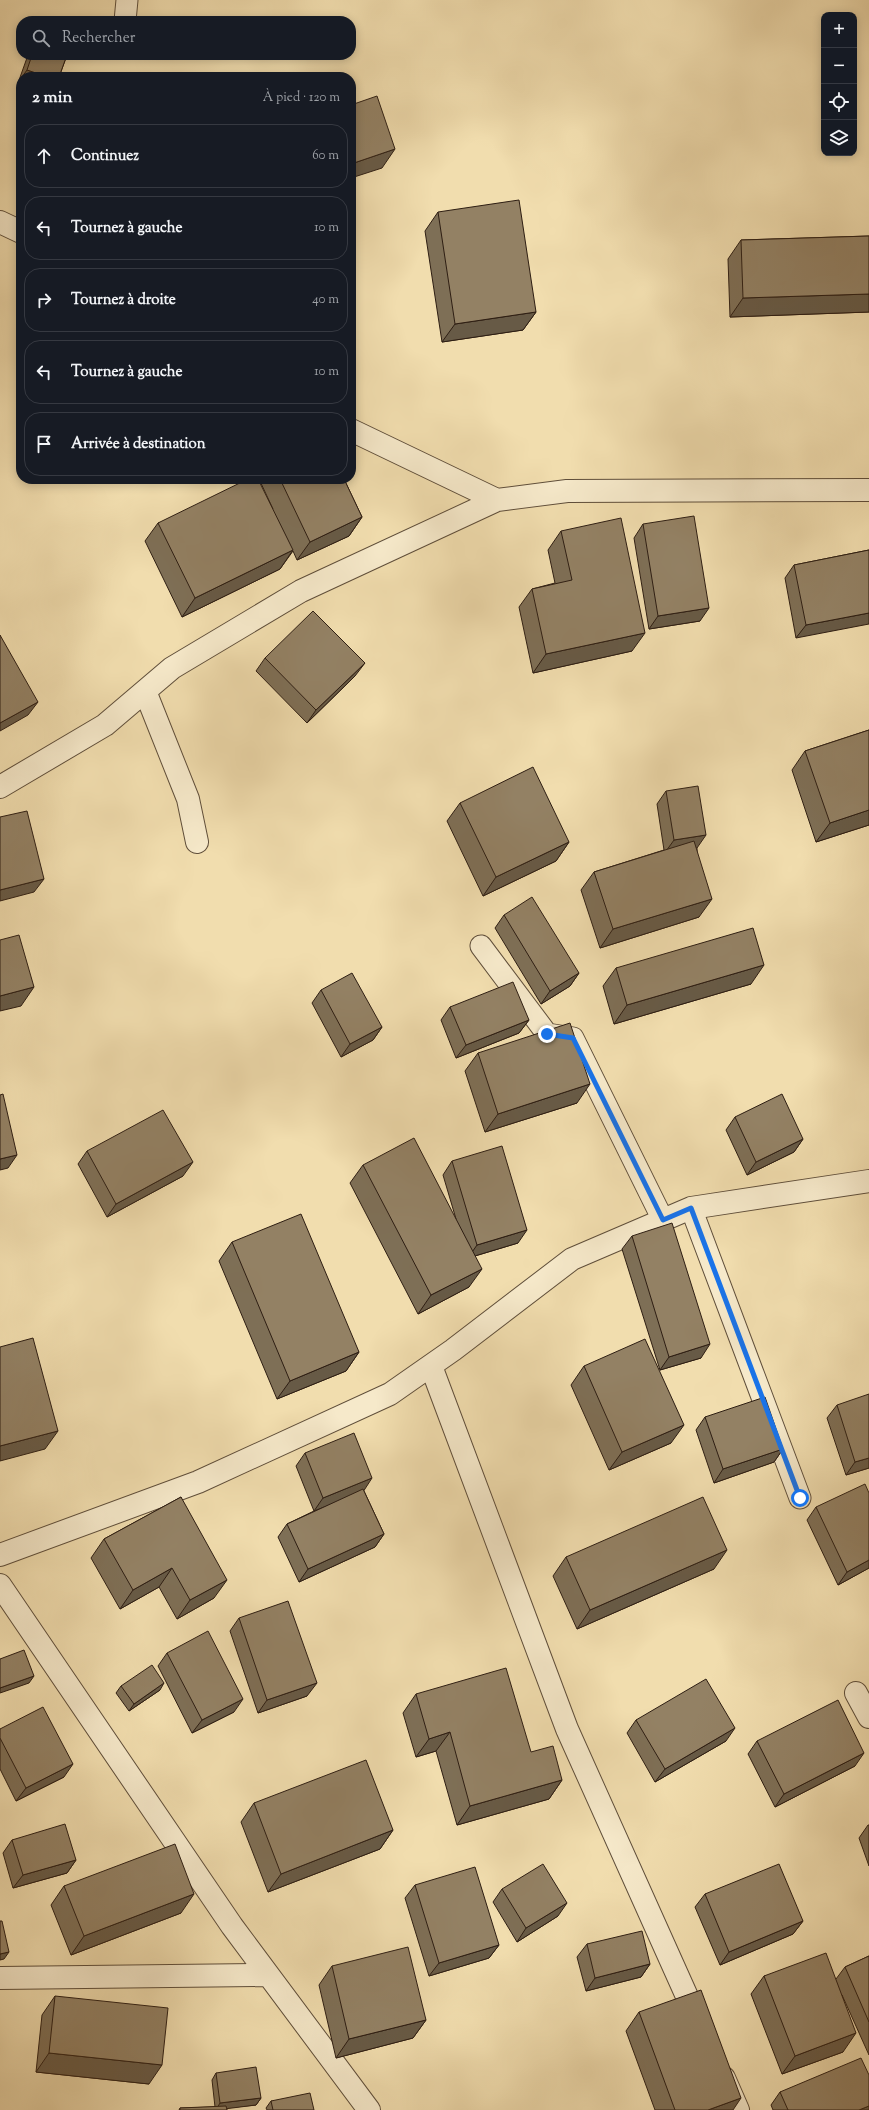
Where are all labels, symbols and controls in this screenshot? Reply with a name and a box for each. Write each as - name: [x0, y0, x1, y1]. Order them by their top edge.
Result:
- map controls: [821, 12, 857, 156]
- button: +: [821, 12, 857, 48]
- search box: [16, 16, 356, 60]
- icon: search: [30, 27, 52, 49]
- text: Rechercher: [62, 28, 135, 49]
- button: −: [821, 48, 857, 84]
- button: locate: [821, 84, 857, 120]
- text: 2 min: [32, 86, 73, 110]
- text: À pied · 120 m: [263, 89, 340, 107]
- button: layers: [821, 120, 857, 156]
- icon: ahead: [33, 145, 55, 167]
- text: Continuez: [71, 146, 139, 167]
- text: 60 m: [312, 147, 339, 165]
- icon: left: [33, 217, 55, 239]
- text: Tournez à gauche: [71, 218, 182, 239]
- text: 10 m: [314, 219, 339, 237]
- icon: right: [33, 289, 55, 311]
- text: Tournez à droite: [71, 290, 176, 311]
- text: 40 m: [312, 291, 339, 309]
- icon: left: [33, 361, 55, 383]
- text: Tournez à gauche: [71, 362, 182, 383]
- text: 10 m: [314, 363, 339, 381]
- icon: arrive: [33, 433, 55, 455]
- text: Arrivée à destination: [71, 434, 206, 455]
- route end: [538, 1025, 556, 1043]
- route start: [791, 1489, 809, 1507]

